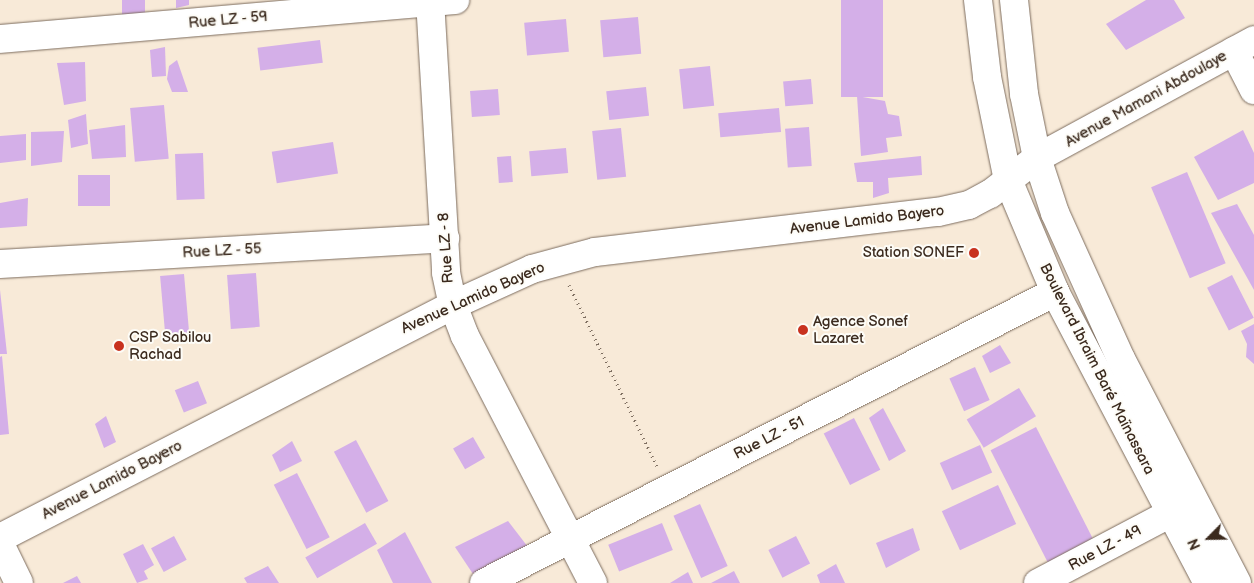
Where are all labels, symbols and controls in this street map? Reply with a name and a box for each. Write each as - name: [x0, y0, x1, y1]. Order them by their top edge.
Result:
- street label: Rue LZ - 59: [187, 8, 269, 32]
- street label: Avenue Mamani Abdoulaye: [1062, 47, 1230, 151]
- street label: Avenue Lamido Bayero: [789, 202, 945, 238]
- street label: Rue LZ - 8: [435, 211, 457, 285]
- street label: Rue LZ - 55: [181, 240, 263, 262]
- place label: Station SONEF: [863, 244, 964, 262]
- marker: Station SONEF: [968, 247, 980, 259]
- street label: Avenue Lamido Bayero: [398, 258, 548, 338]
- street label: Boulevard Ibraim Baré Maïnassara: [1036, 260, 1158, 478]
- place label: Agence Sonef Lazaret: [813, 312, 908, 347]
- marker: Agence Sonef Lazaret: [797, 324, 809, 336]
- place label: CSP Sabilou Rachad: [129, 328, 212, 363]
- marker: CSP Sabilou Rachad: [113, 340, 125, 352]
- street label: Rue LZ - 51: [730, 412, 808, 464]
- street label: Avenue Lamido Bayero: [39, 437, 185, 523]
- north arrow: [1184, 513, 1234, 563]
- street label: Rue LZ - 49: [1065, 521, 1145, 575]
- text: N: [1185, 536, 1205, 552]

